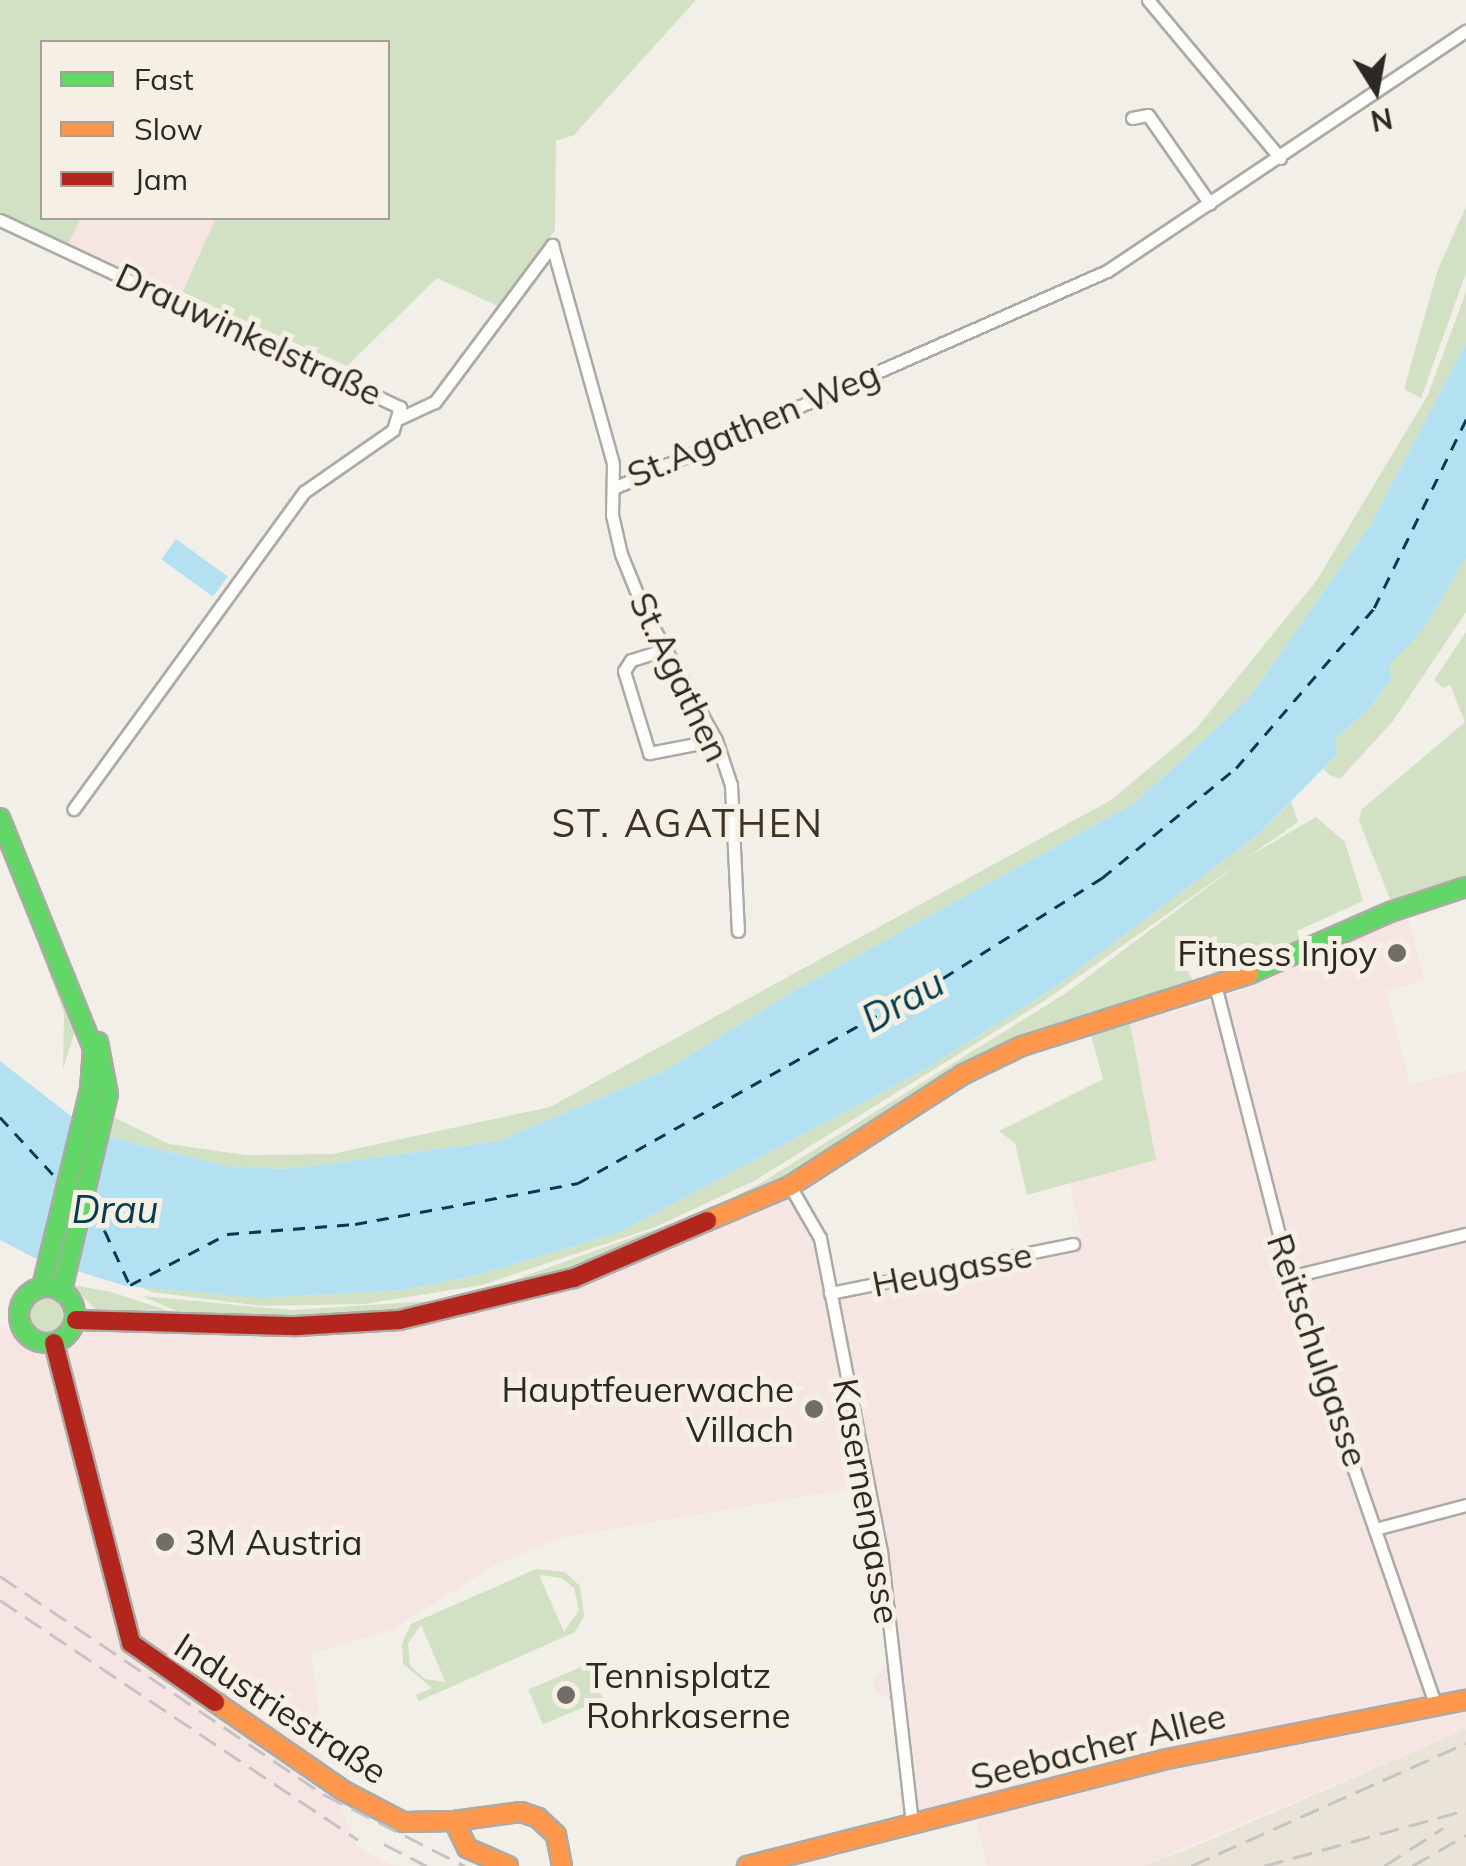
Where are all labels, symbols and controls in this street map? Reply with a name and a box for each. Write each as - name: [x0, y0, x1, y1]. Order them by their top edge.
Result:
- legend: [40, 40, 390, 220]
- north arrow: [1326, 40, 1426, 140]
- text: Fast: [134, 60, 194, 98]
- text: N: [1368, 101, 1396, 139]
- text: Slow: [134, 110, 203, 148]
- text: Jam: [134, 160, 188, 198]
- street label: Drauwinkelstraße: [109, 254, 389, 414]
- street label: St.Agathen Weg: [621, 352, 885, 496]
- street label: St.Agathen: [621, 586, 739, 768]
- district label: ST. AGATHEN: [552, 801, 824, 847]
- place label: Fitness Injoy: [1177, 932, 1377, 974]
- marker: Fitness Injoy: [1386, 942, 1408, 964]
- water label: Drau: [854, 960, 952, 1042]
- water label: Drau: [72, 1187, 158, 1233]
- street label: Reitschulgasse: [1259, 1228, 1377, 1472]
- street label: Heugasse: [869, 1233, 1035, 1305]
- place label: Hauptfeuerwache Villach: [502, 1368, 794, 1450]
- street label: Kasernengasse: [825, 1375, 909, 1627]
- marker: Hauptfeuerwache Villach: [803, 1398, 825, 1420]
- place label: 3M Austria: [185, 1521, 363, 1563]
- marker: 3M Austria: [154, 1531, 176, 1553]
- street label: Industriestraße: [167, 1624, 395, 1792]
- place label: Tennisplatz Rohrkaserne: [586, 1654, 791, 1736]
- marker: Tennisplatz Rohrkaserne: [555, 1684, 577, 1706]
- street label: Seebacher Allee: [966, 1694, 1230, 1798]

